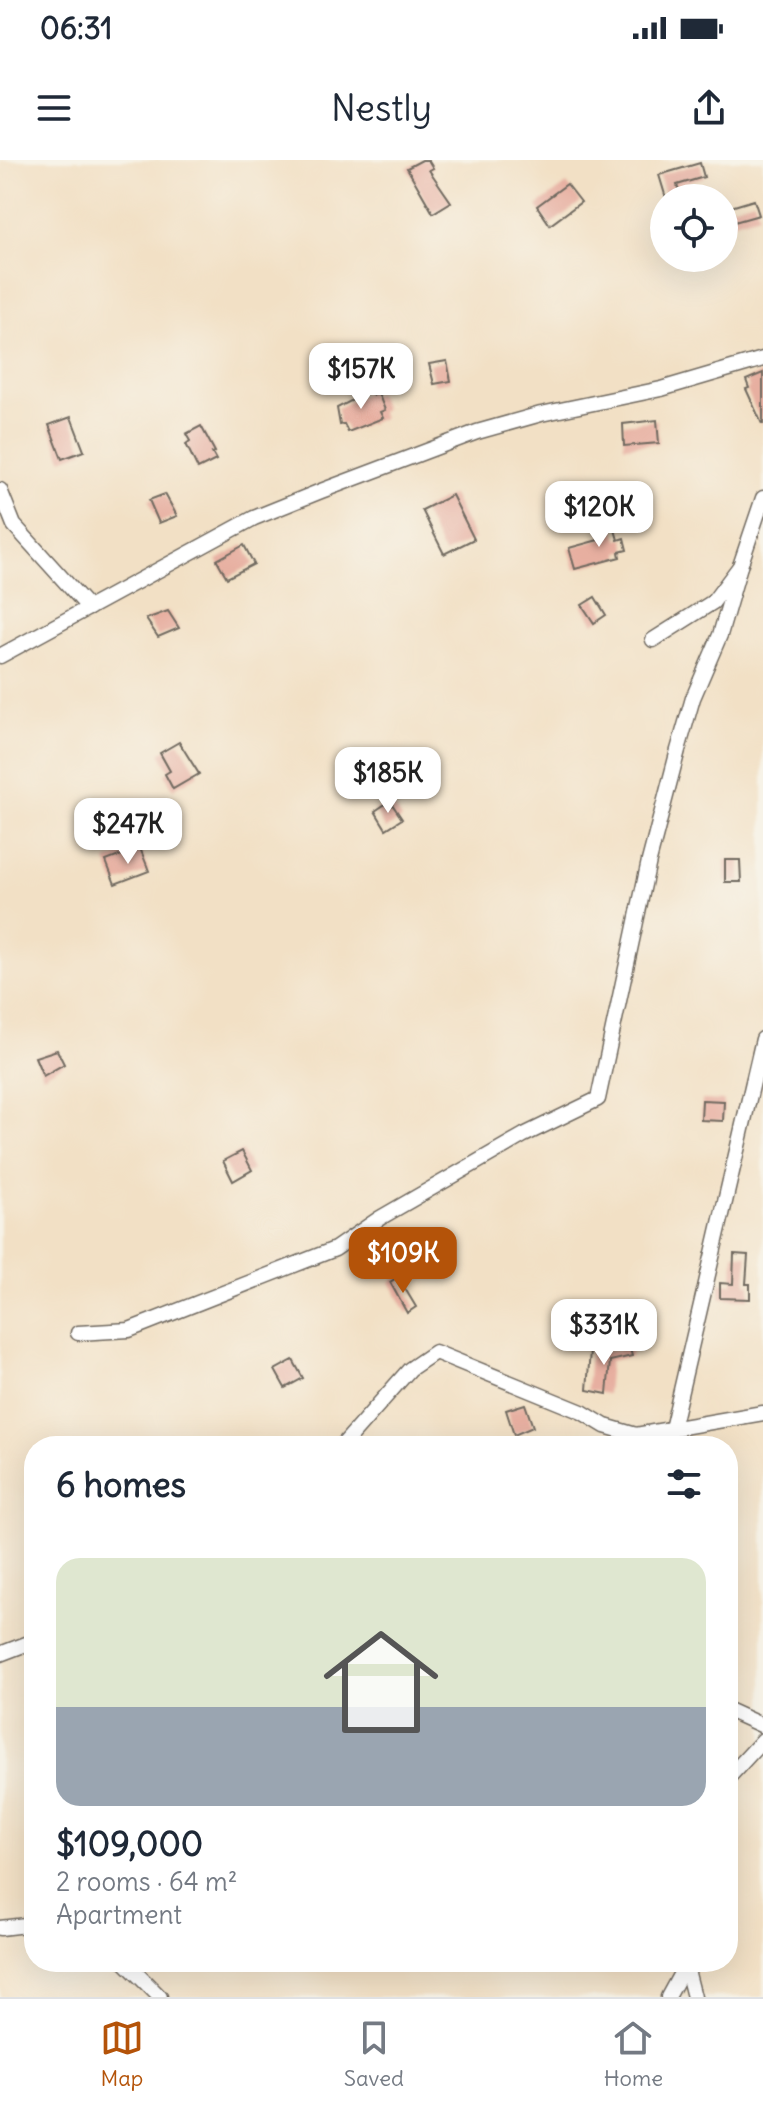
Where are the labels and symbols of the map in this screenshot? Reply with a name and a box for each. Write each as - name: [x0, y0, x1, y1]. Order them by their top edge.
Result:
- pin: $157K: [305, 343, 417, 411]
- pin: $120K: [543, 481, 655, 549]
- pin: $185K: [332, 747, 444, 815]
- pin: $247K: [72, 798, 184, 866]
- pin: $109K: [347, 1227, 459, 1295]
- pin: $331K: [548, 1299, 660, 1367]

